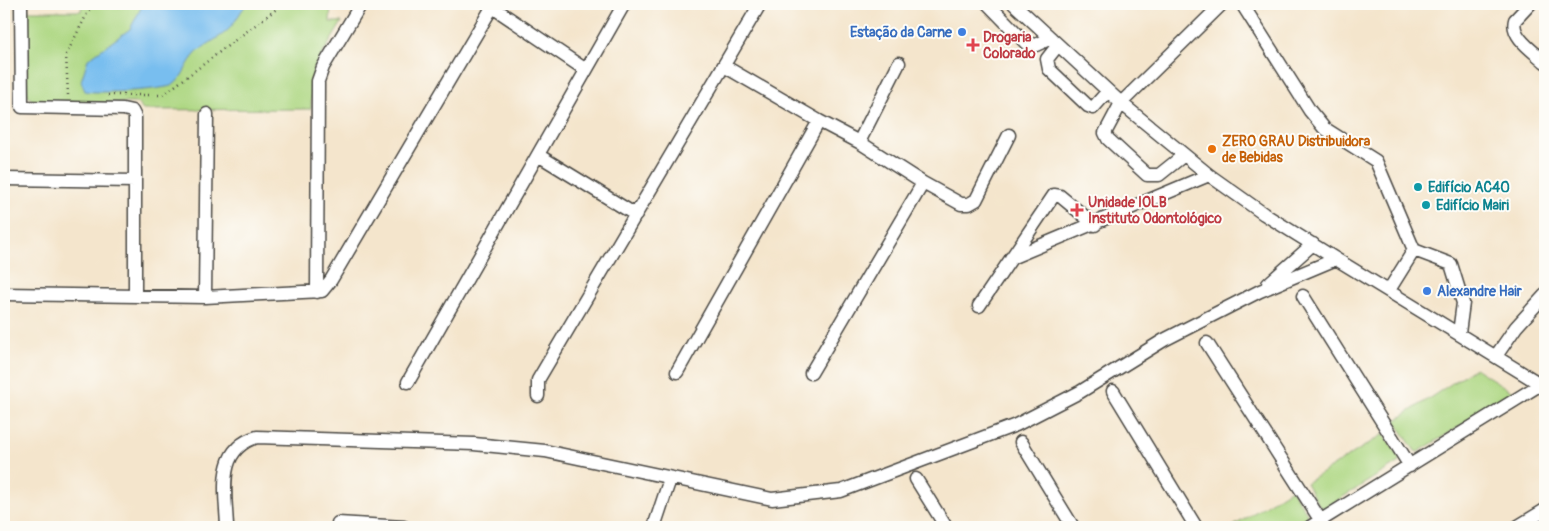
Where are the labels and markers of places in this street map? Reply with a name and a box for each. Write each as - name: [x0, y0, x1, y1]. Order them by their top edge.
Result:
- place label: Estação da Carne: [850, 24, 953, 41]
- marker: Estação da Carne: [956, 26, 968, 38]
- place label: Drogaria Colorado: [983, 29, 1036, 62]
- marker: Drogaria Colorado: [967, 39, 979, 51]
- place label: ZERO GRAU Distribuidora de Bebidas: [1222, 133, 1371, 166]
- marker: ZERO GRAU Distribuidora de Bebidas: [1206, 143, 1218, 155]
- place label: Edifício AC40: [1428, 179, 1510, 196]
- marker: Edifício AC40: [1412, 181, 1424, 193]
- place label: Unidade IOLB Instituto Odontológico: [1088, 194, 1222, 227]
- place label: Edifício Mairi: [1436, 197, 1509, 214]
- marker: Edifício Mairi: [1420, 199, 1432, 211]
- marker: Unidade IOLB Instituto Odontológico: [1070, 203, 1084, 217]
- place label: Alexandre Hair: [1437, 283, 1523, 300]
- marker: Alexandre Hair: [1421, 285, 1433, 297]

